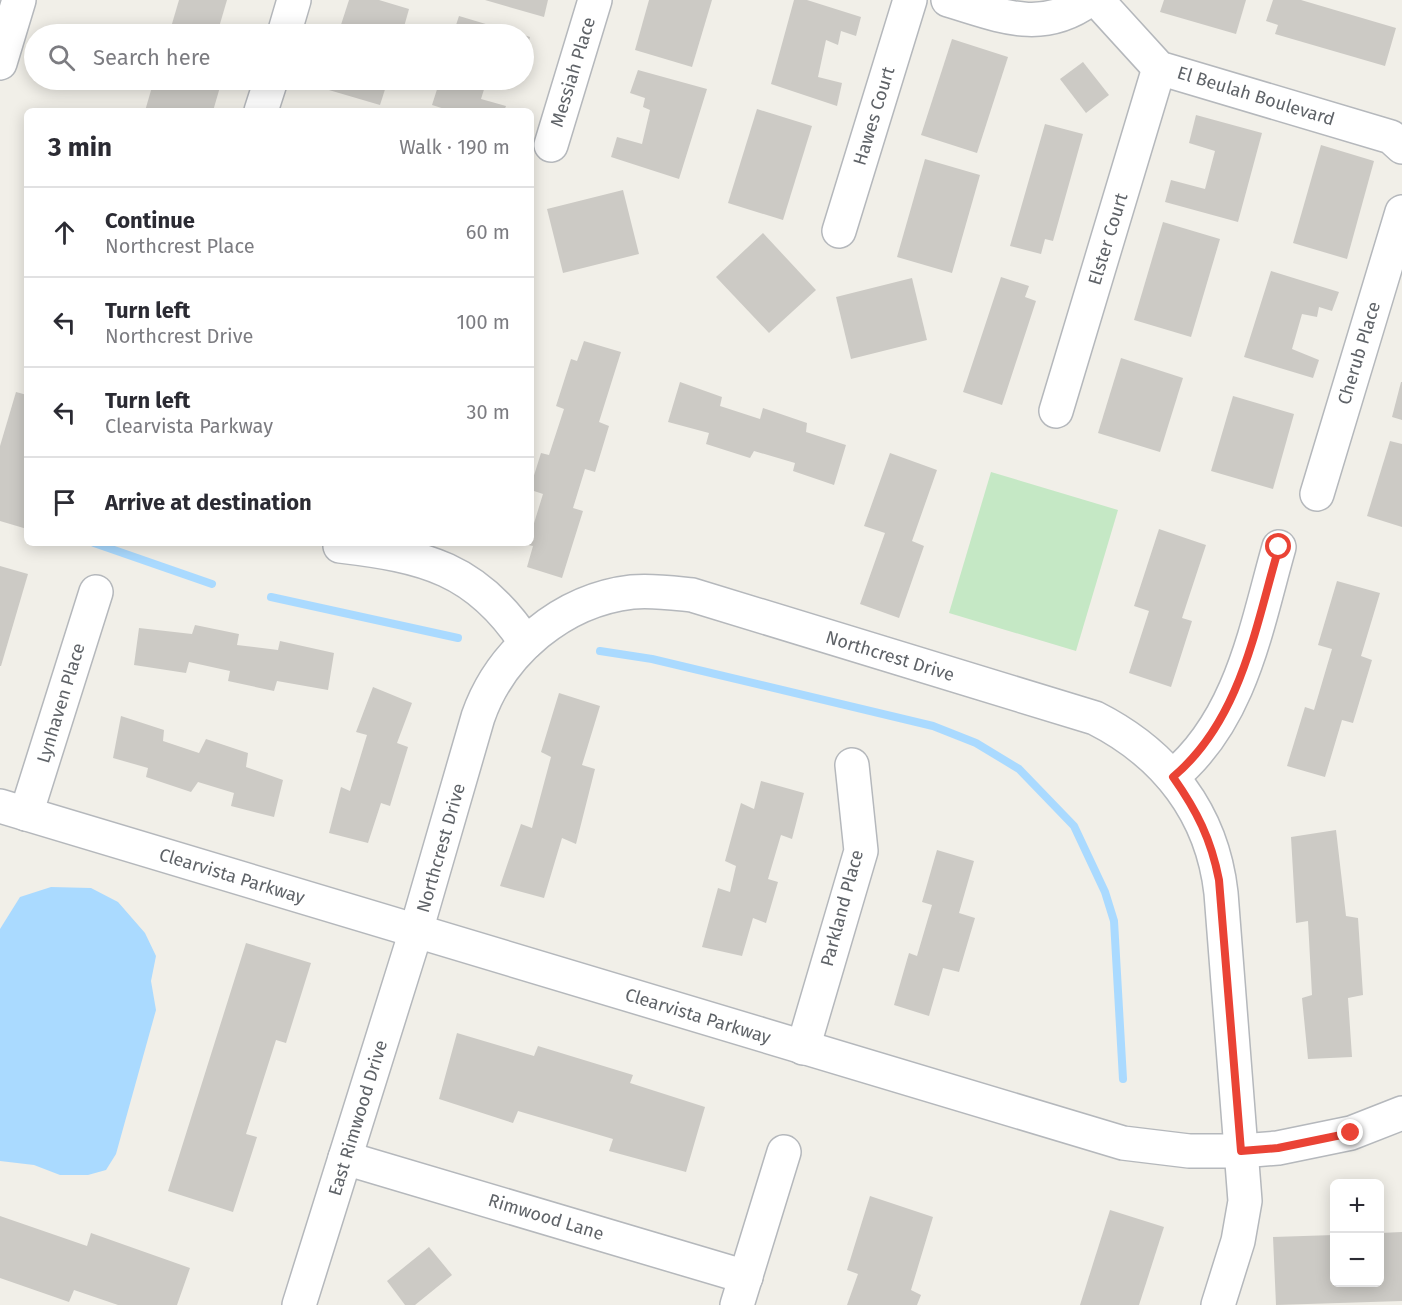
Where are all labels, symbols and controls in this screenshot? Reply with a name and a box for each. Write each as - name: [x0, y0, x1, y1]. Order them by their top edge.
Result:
- street label: Messiah Place: [546, 14, 600, 130]
- search box: [24, 24, 534, 90]
- icon: search: [45, 41, 78, 74]
- text: Search here: [93, 44, 211, 71]
- street label: El Beulah Boulevard: [1175, 62, 1337, 130]
- street label: Hawes Court: [849, 64, 900, 168]
- text: 3 min: [48, 132, 112, 163]
- text: Walk · 190 m: [399, 135, 510, 159]
- street label: Elster Court: [1084, 190, 1133, 288]
- text: Continue: [105, 207, 195, 234]
- icon: ahead: [48, 216, 81, 249]
- text: 60 m: [466, 220, 510, 244]
- text: Northcrest Place: [105, 234, 255, 258]
- text: Turn left: [105, 297, 190, 324]
- street label: Cherub Place: [1333, 299, 1385, 407]
- icon: left: [48, 306, 81, 339]
- text: 100 m: [457, 310, 510, 334]
- text: Northcrest Drive: [105, 324, 253, 348]
- text: Turn left: [105, 387, 190, 414]
- icon: left: [48, 396, 81, 429]
- text: 30 m: [466, 400, 510, 424]
- text: Clearvista Parkway: [105, 414, 273, 438]
- icon: arrive: [48, 486, 81, 519]
- text: Arrive at destination: [105, 489, 312, 516]
- route start: [1265, 533, 1291, 559]
- street label: Northcrest Drive: [823, 626, 957, 686]
- street label: Lynhaven Place: [32, 640, 90, 766]
- street label: Northcrest Drive: [412, 781, 470, 915]
- street label: Clearvista Parkway: [156, 843, 308, 909]
- street label: Parkland Place: [816, 847, 868, 969]
- street label: Clearvista Parkway: [622, 983, 774, 1049]
- street label: East Rimwood Drive: [324, 1037, 392, 1199]
- route end: [1337, 1119, 1363, 1145]
- map controls: [1330, 1179, 1384, 1287]
- button: +: [1330, 1179, 1384, 1233]
- street label: Rimwood Lane: [486, 1189, 606, 1245]
- button: −: [1330, 1233, 1384, 1287]

